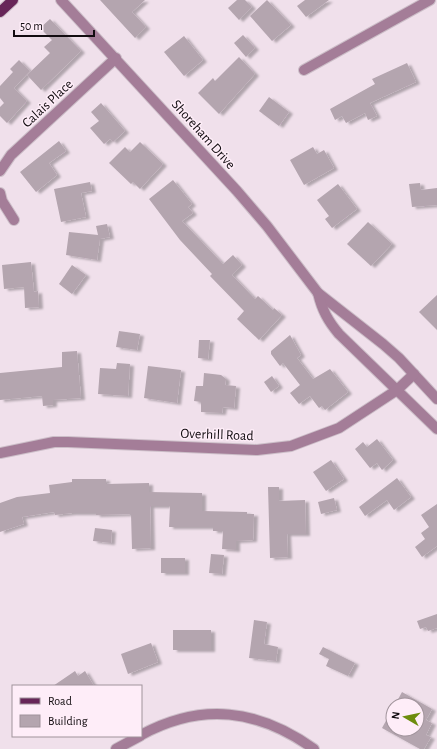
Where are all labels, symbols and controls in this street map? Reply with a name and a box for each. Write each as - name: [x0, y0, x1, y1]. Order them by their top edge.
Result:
- scale bar: [14, 12, 94, 38]
- text: 50 m: [20, 20, 43, 32]
- street label: Calais Place: [20, 77, 76, 131]
- street label: Shoreham Drive: [169, 97, 238, 172]
- street label: Overhill Road: [180, 427, 254, 443]
- legend: [12, 685, 142, 737]
- text: Road: [48, 695, 72, 707]
- north arrow: [385, 697, 425, 737]
- text: N: [390, 711, 402, 720]
- text: Building: [48, 715, 88, 727]

